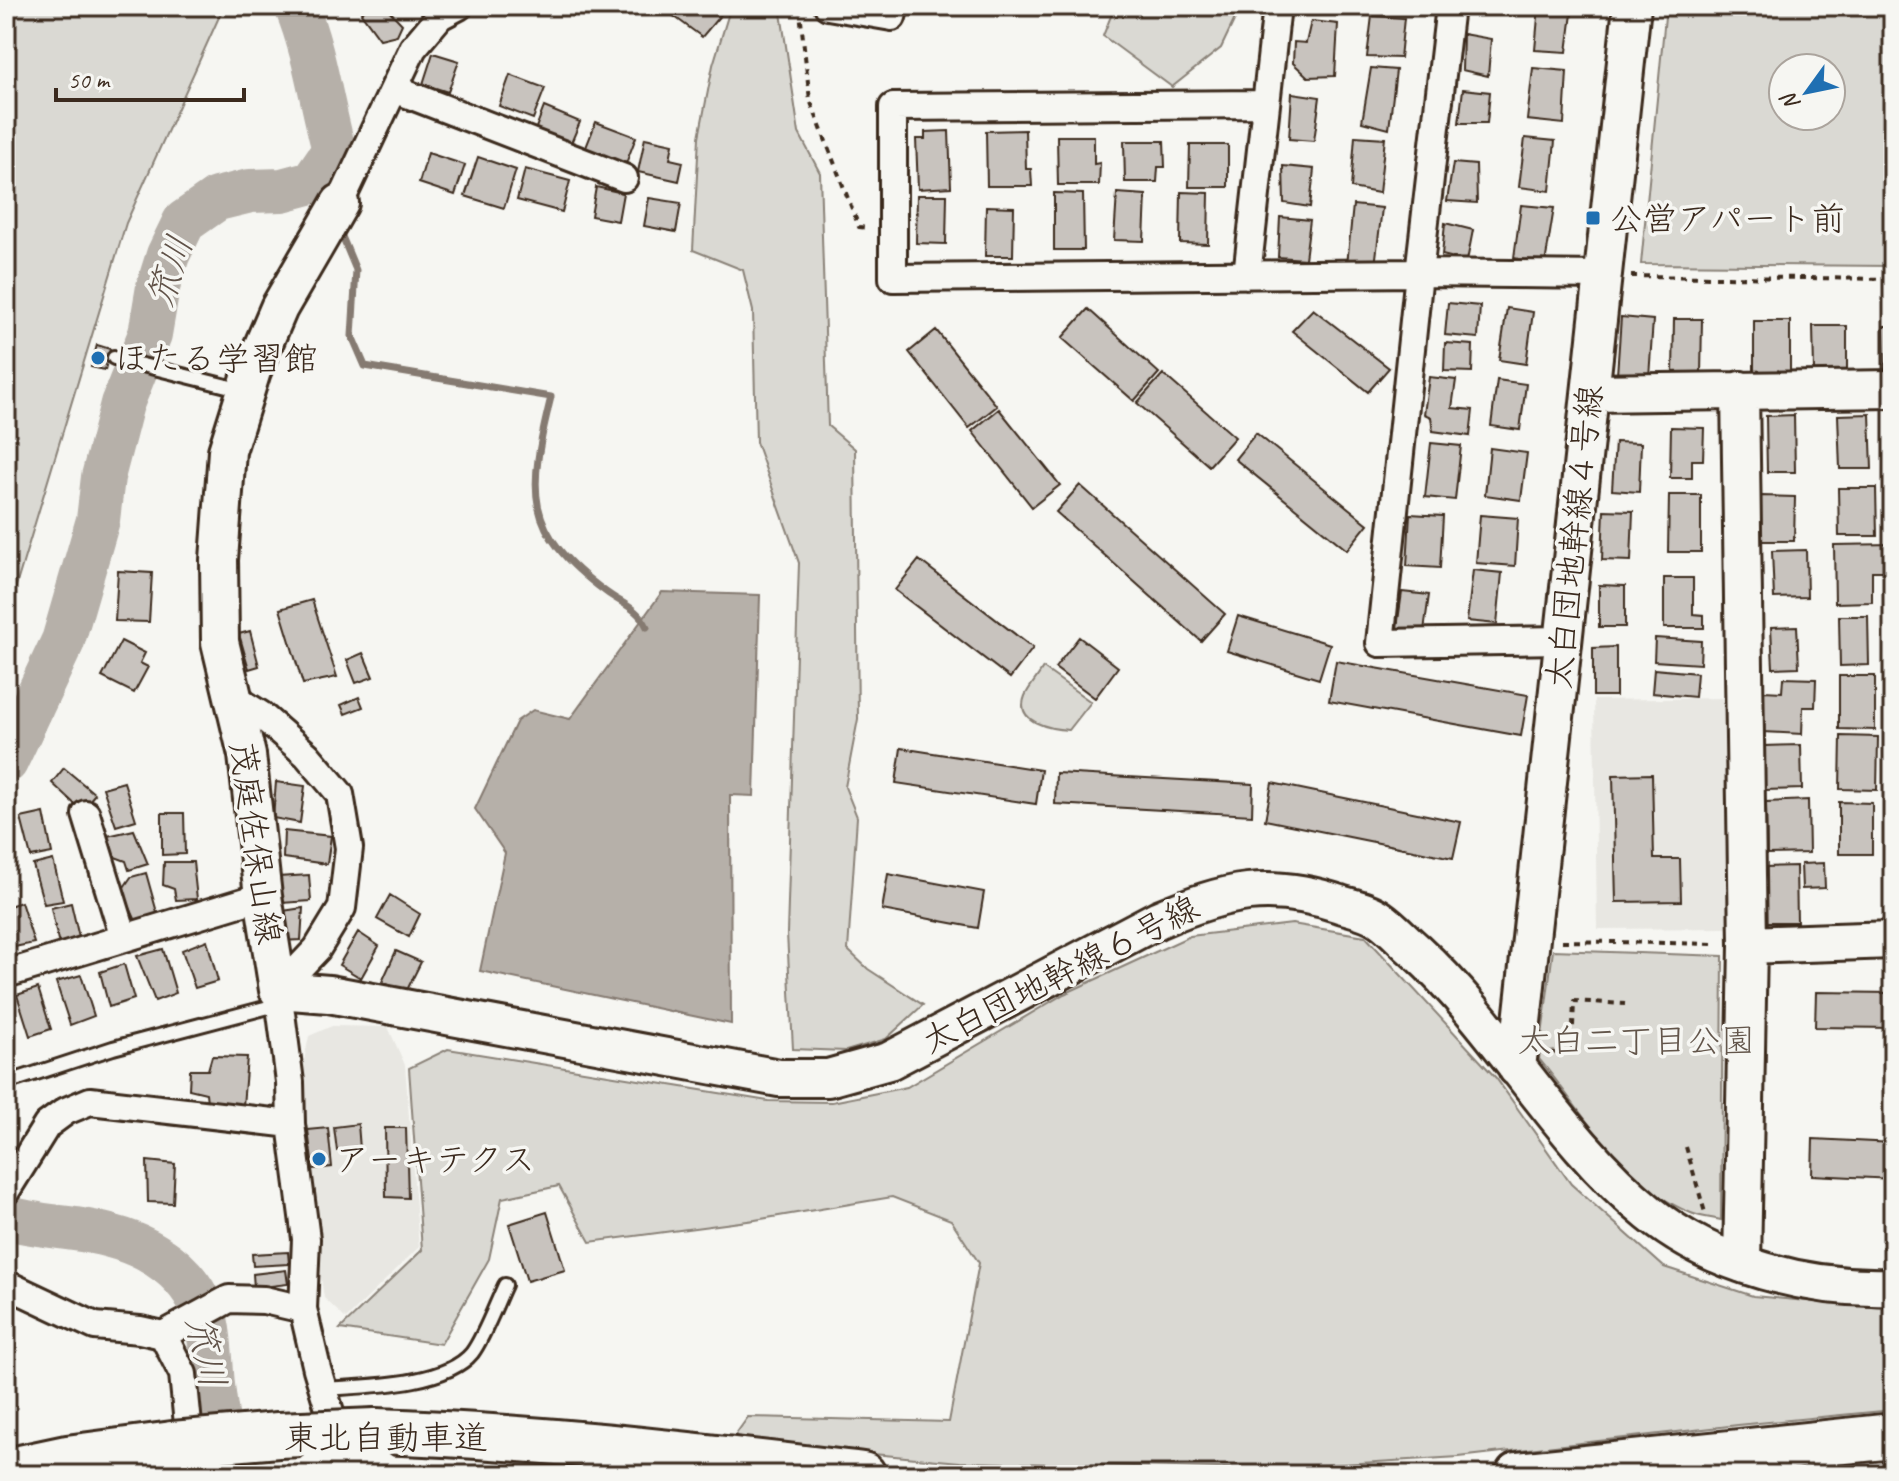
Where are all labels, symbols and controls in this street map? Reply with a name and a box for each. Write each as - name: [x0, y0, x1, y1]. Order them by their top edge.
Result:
- scale bar: [56, 52, 244, 102]
- north arrow: [1767, 52, 1847, 132]
- text: 50 m: [68, 65, 111, 95]
- text: N: [1774, 86, 1807, 116]
- place label: 公営アパート前: [1609, 197, 1845, 240]
- marker: 公営アパート前: [1584, 209, 1602, 227]
- water label: 笊川: [137, 230, 203, 312]
- place label: ほたる学習館: [114, 337, 318, 380]
- marker: ほたる学習館: [89, 349, 107, 367]
- street label: 太白団地幹線４号線: [1537, 383, 1611, 691]
- street label: 茂庭佐保山線: [221, 739, 291, 947]
- street label: 太白団地幹線６号線: [914, 885, 1206, 1063]
- park label: 太白二丁目公園: [1517, 1019, 1755, 1062]
- place label: アーキテクス: [335, 1138, 536, 1181]
- marker: アーキテクス: [310, 1150, 328, 1168]
- water label: 笊川: [175, 1312, 237, 1392]
- street label: 東北自動車道: [284, 1416, 488, 1459]

